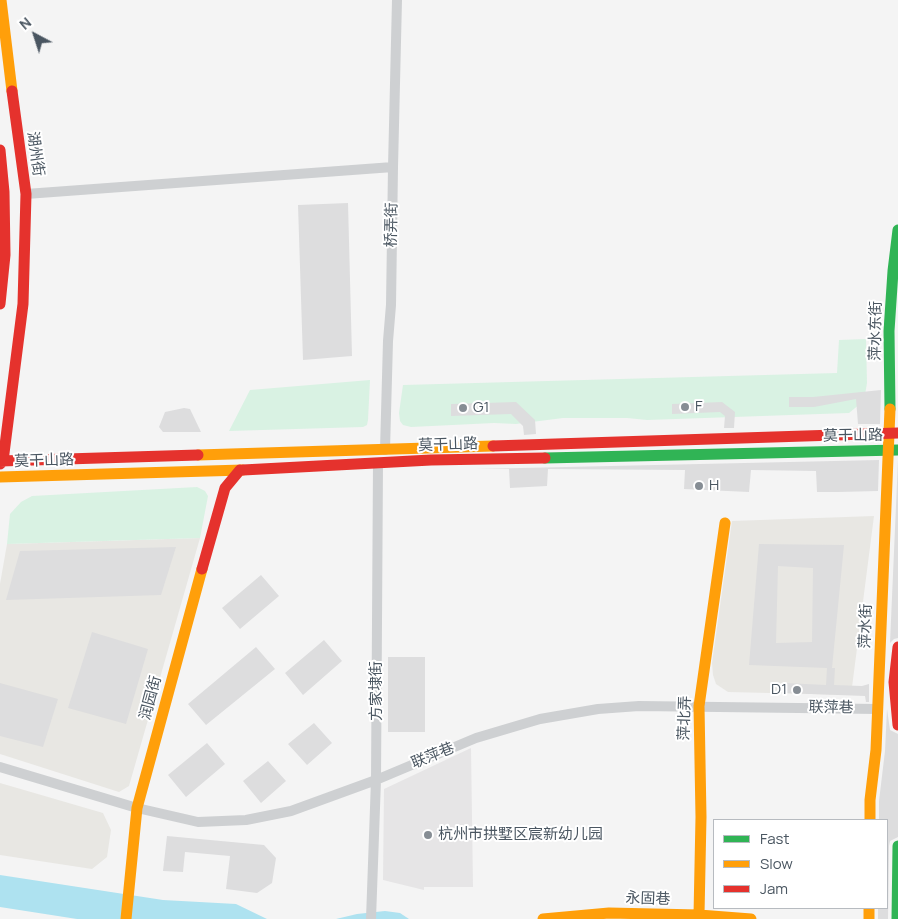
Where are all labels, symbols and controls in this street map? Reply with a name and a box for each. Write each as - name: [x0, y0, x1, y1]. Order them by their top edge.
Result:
- north arrow: [10, 10, 60, 60]
- text: N: [15, 13, 35, 34]
- street label: 湖州街: [23, 130, 47, 178]
- street label: 桥弄街: [383, 202, 401, 248]
- street label: 萍水东街: [866, 301, 886, 361]
- place label: F: [695, 398, 703, 416]
- place label: G1: [473, 399, 489, 417]
- marker: F: [679, 401, 691, 413]
- marker: G1: [457, 402, 469, 414]
- street label: 莫干山路: [823, 426, 883, 446]
- street label: 莫干山路: [418, 435, 478, 455]
- street label: 莫干山路: [14, 451, 74, 471]
- place label: H: [709, 477, 719, 495]
- marker: H: [693, 480, 705, 492]
- street label: 萍水街: [856, 603, 876, 649]
- street label: 方家埭街: [368, 661, 386, 721]
- street label: 润园街: [136, 674, 166, 722]
- place label: D1: [771, 681, 787, 699]
- marker: D1: [791, 684, 803, 696]
- street label: 萍北弄: [675, 695, 695, 741]
- street label: 联萍巷: [808, 699, 854, 717]
- street label: 联萍巷: [409, 739, 457, 773]
- legend: [713, 819, 888, 909]
- place label: 杭州市拱墅区宸新幼儿园: [438, 826, 603, 844]
- text: Fast: [760, 828, 789, 849]
- marker: 杭州市拱墅区宸新幼儿园: [422, 829, 434, 841]
- text: Slow: [760, 853, 793, 874]
- text: Jam: [760, 878, 788, 899]
- street label: 永固巷: [625, 889, 671, 909]

